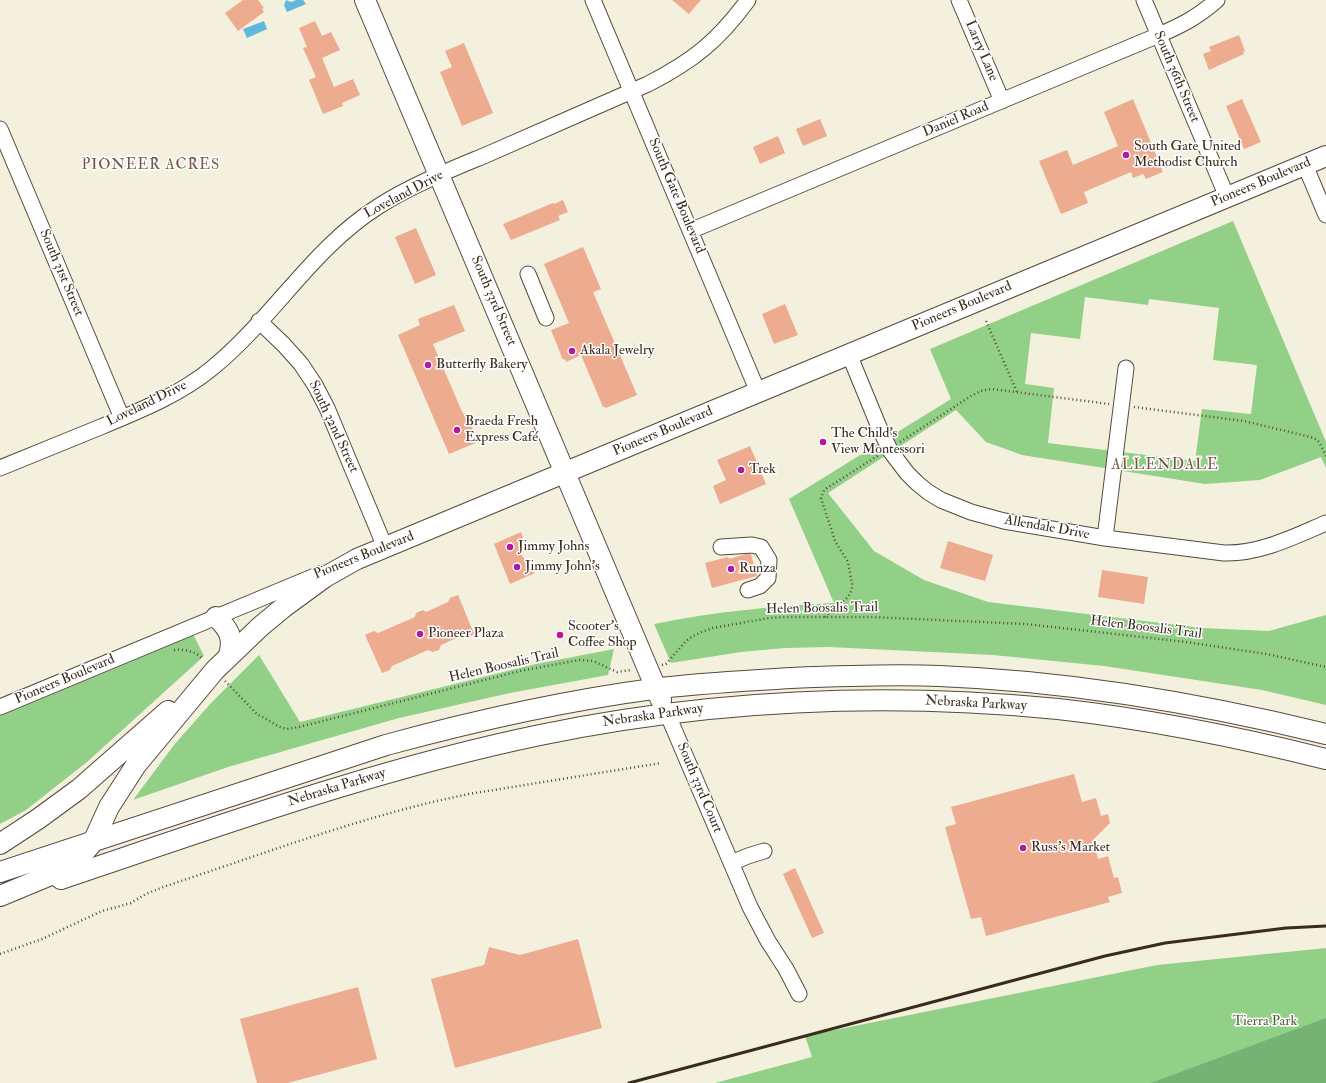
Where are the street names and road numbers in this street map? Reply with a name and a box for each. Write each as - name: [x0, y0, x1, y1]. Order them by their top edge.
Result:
- street label: Larry Lane: [961, 18, 1001, 84]
- street label: South 36th Street: [1149, 29, 1203, 125]
- street label: Daniel Road: [921, 99, 991, 141]
- street label: South Gate Boulevard: [644, 136, 708, 256]
- street label: Pioneers Boulevard: [1209, 154, 1313, 212]
- street label: Loveland Drive: [362, 167, 446, 223]
- street label: South 31st Street: [35, 227, 87, 319]
- street label: South 33rd Street: [467, 254, 519, 348]
- street label: Pioneers Boulevard: [910, 278, 1014, 336]
- street label: Loveland Drive: [104, 377, 190, 431]
- street label: South 32nd Street: [304, 378, 362, 476]
- street label: Pioneers Boulevard: [611, 403, 715, 461]
- street label: Allendale Drive: [1003, 512, 1091, 544]
- street label: Pioneers Boulevard: [311, 528, 417, 584]
- street label: Helen Boosalis Trail: [766, 600, 878, 618]
- street label: Helen Boosalis Trail: [1089, 613, 1203, 643]
- street label: Helen Boosalis Trail: [447, 645, 561, 687]
- street label: Pioneers Boulevard: [13, 651, 117, 709]
- street label: Nebraska Parkway: [925, 693, 1027, 715]
- street label: Nebraska Parkway: [601, 701, 705, 731]
- street label: South 33rd Court: [672, 740, 726, 836]
- street label: Nebraska Parkway: [286, 765, 388, 811]

